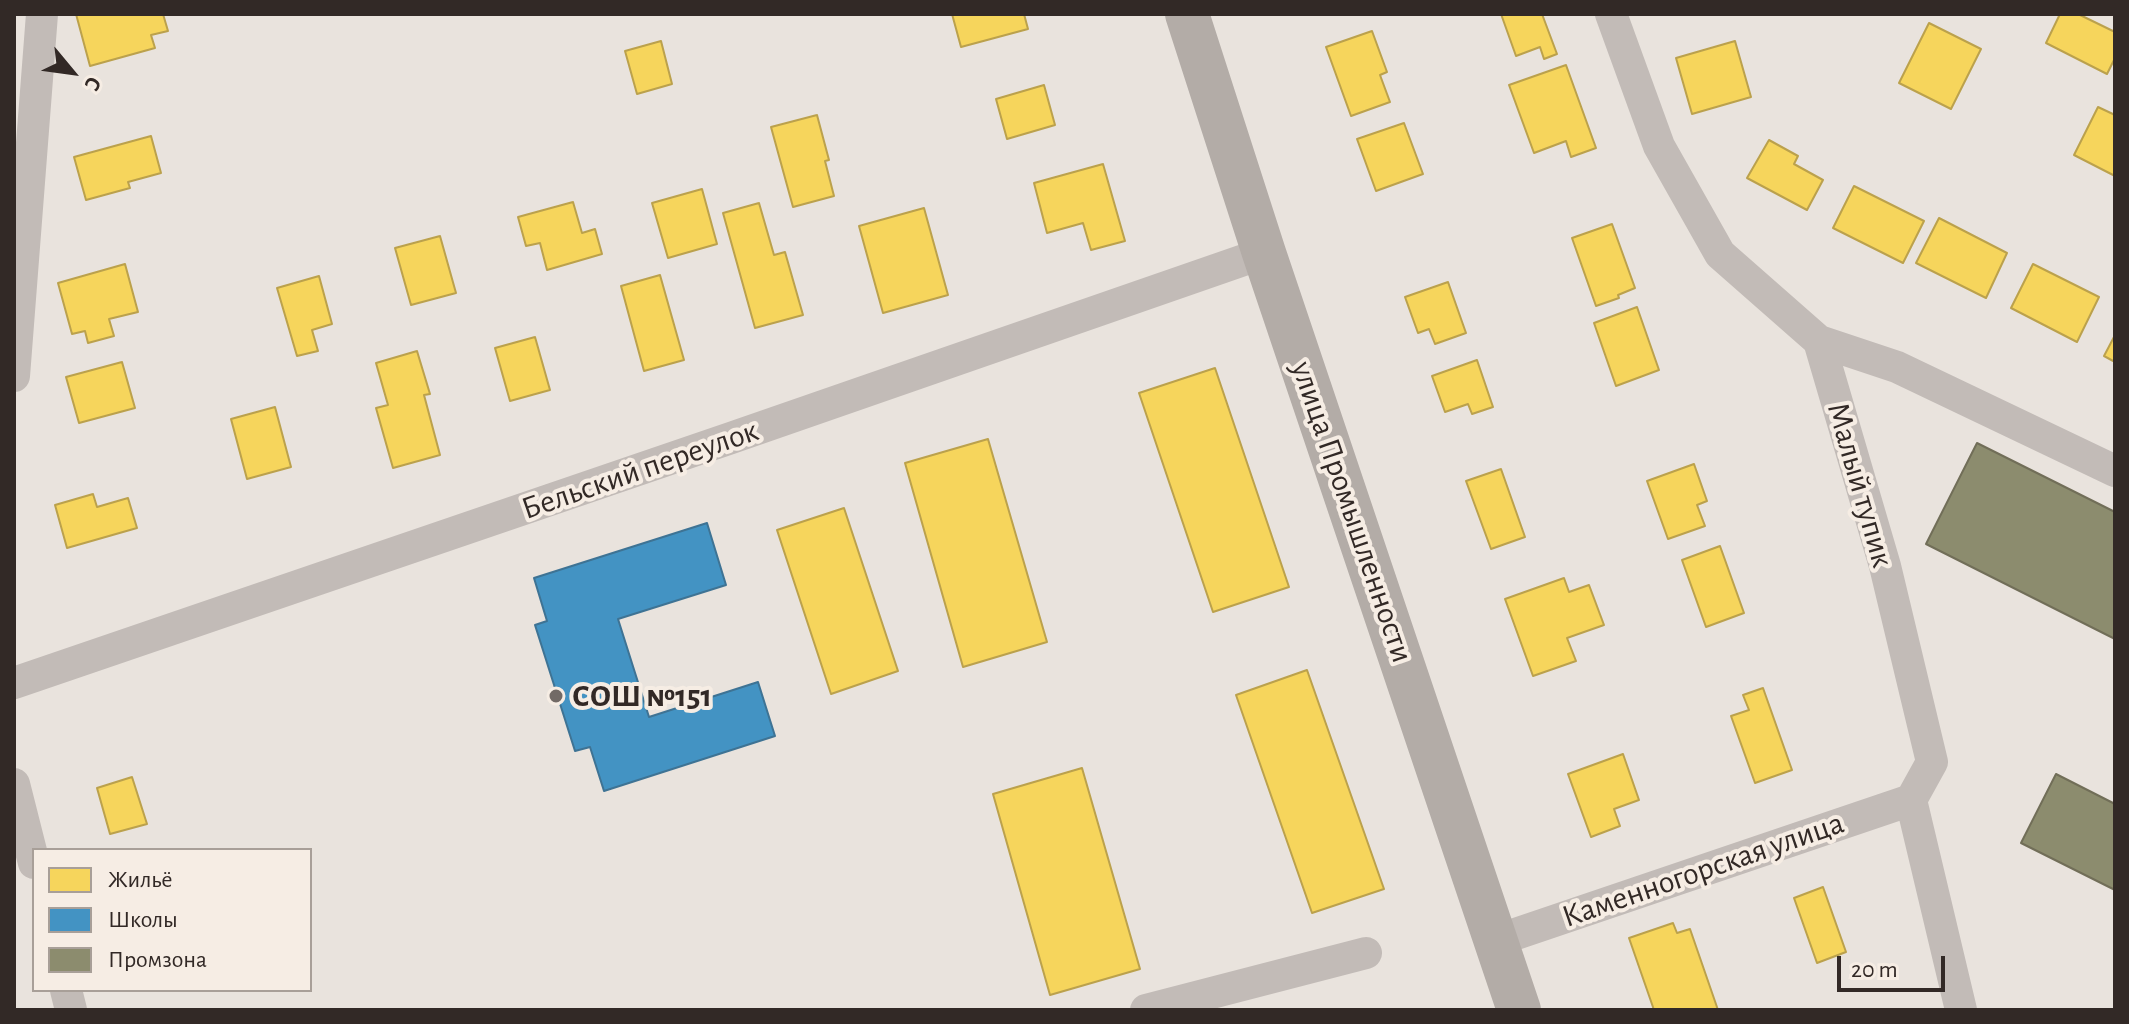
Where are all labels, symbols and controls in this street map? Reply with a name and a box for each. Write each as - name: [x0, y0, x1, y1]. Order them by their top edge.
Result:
- north arrow: [32, 32, 112, 112]
- text: С: [80, 73, 106, 94]
- street label: улица Промышленности: [1282, 356, 1422, 668]
- street label: Малый тупик: [1818, 398, 1902, 572]
- street label: Бельский переулок: [517, 412, 763, 528]
- place label: СОШ №151: [572, 677, 712, 715]
- marker: СОШ №151: [547, 687, 565, 705]
- street label: Каменногорская улица: [1557, 804, 1849, 936]
- legend: [32, 848, 312, 992]
- text: Жильё: [108, 868, 173, 892]
- text: Школы: [108, 908, 178, 932]
- scale bar: [1841, 940, 1949, 990]
- text: Промзона: [108, 948, 207, 972]
- text: 20 m: [1851, 958, 1898, 982]

